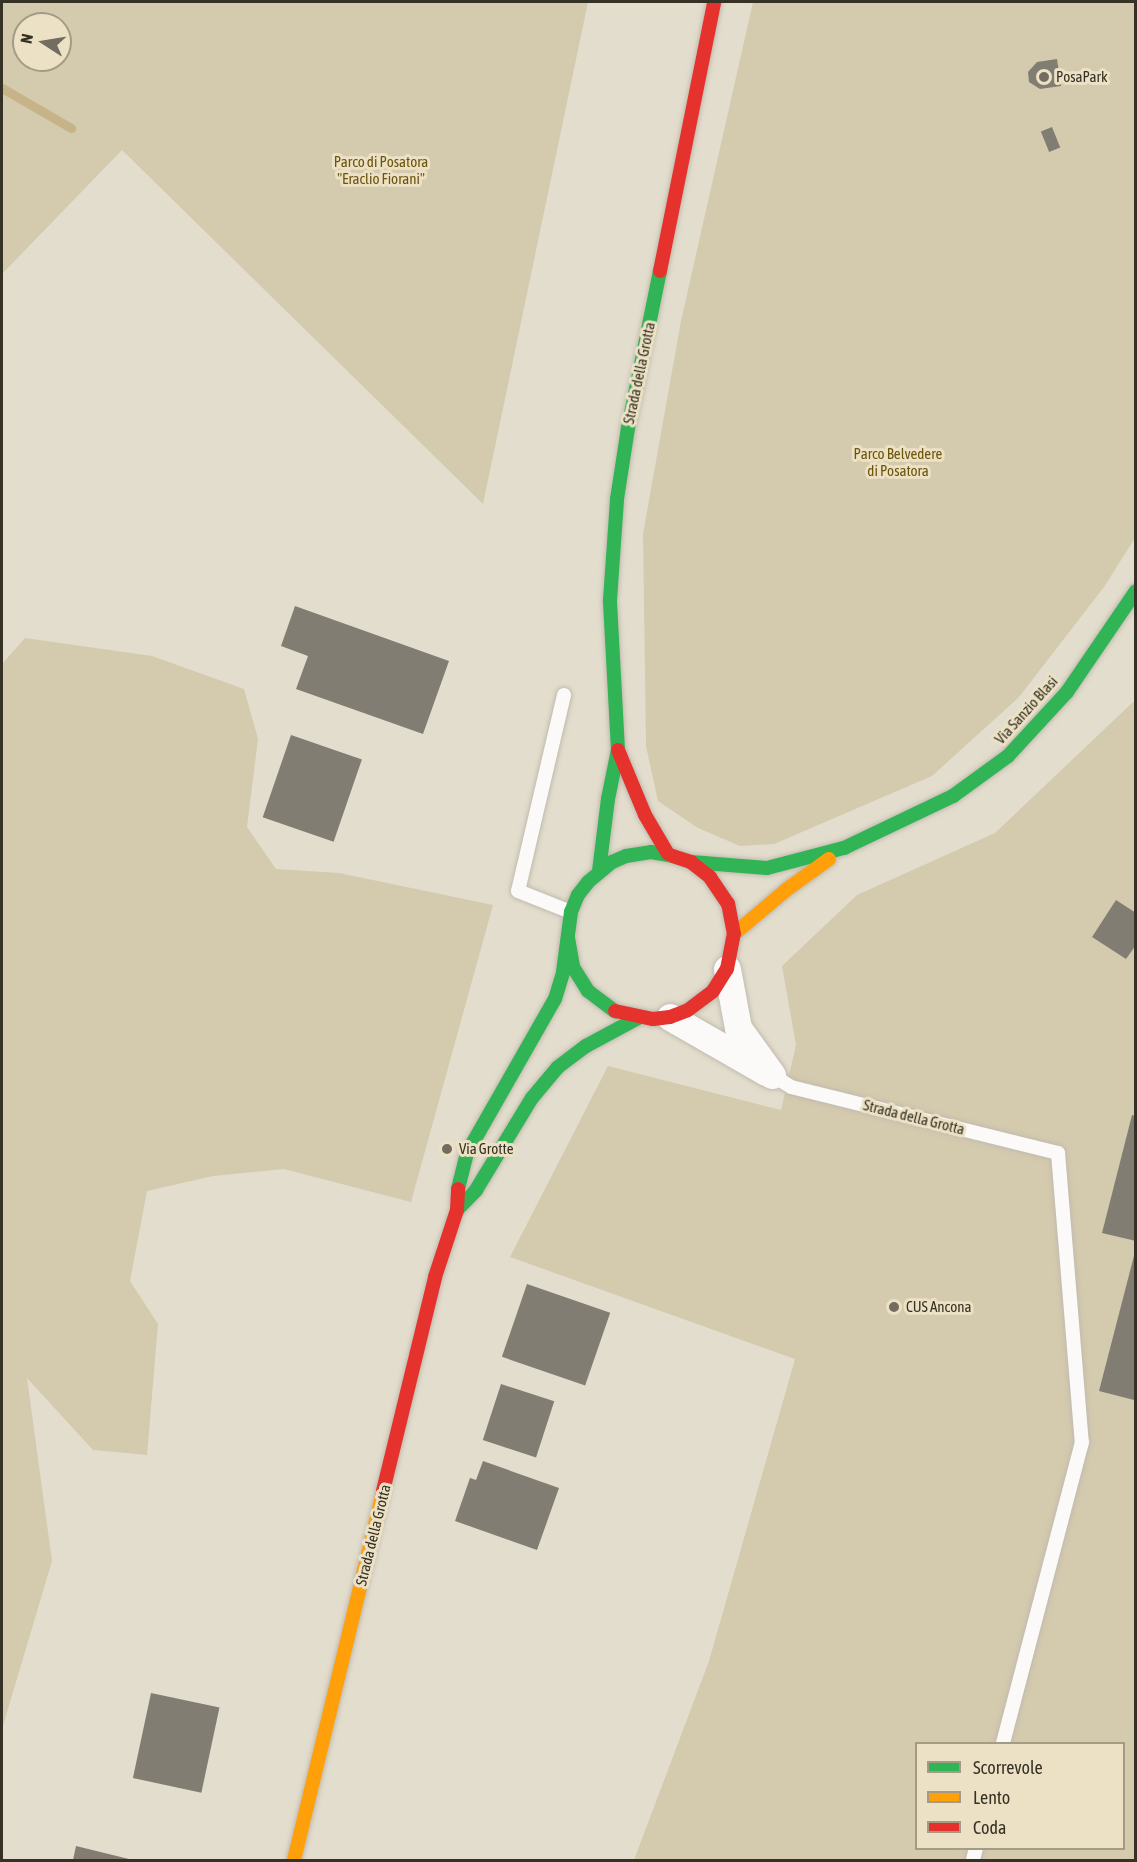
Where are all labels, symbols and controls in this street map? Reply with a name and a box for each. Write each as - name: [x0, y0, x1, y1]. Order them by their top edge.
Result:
- north arrow: [12, 12, 72, 72]
- text: N: [17, 32, 36, 45]
- place label: PosaPark: [1056, 68, 1108, 86]
- marker: PosaPark: [1037, 70, 1051, 84]
- park label: Parco di Posatora "Eraclio Fiorani": [334, 152, 428, 187]
- street label: Strada della Grotta: [619, 320, 659, 426]
- park label: Parco Belvedere di Posatora: [854, 444, 942, 479]
- street label: Via Sanzio Blasi: [991, 672, 1061, 748]
- street label: Strada della Grotta: [861, 1096, 967, 1138]
- place label: Via Grotte: [459, 1140, 514, 1158]
- marker: Via Grotte: [440, 1142, 454, 1156]
- place label: CUS Ancona: [906, 1298, 971, 1316]
- marker: CUS Ancona: [887, 1300, 901, 1314]
- street label: Strada della Grotta: [352, 1482, 394, 1588]
- legend: [915, 1742, 1125, 1850]
- text: Scorrevole: [973, 1757, 1043, 1778]
- text: Lento: [973, 1787, 1010, 1808]
- text: Coda: [973, 1817, 1006, 1838]

